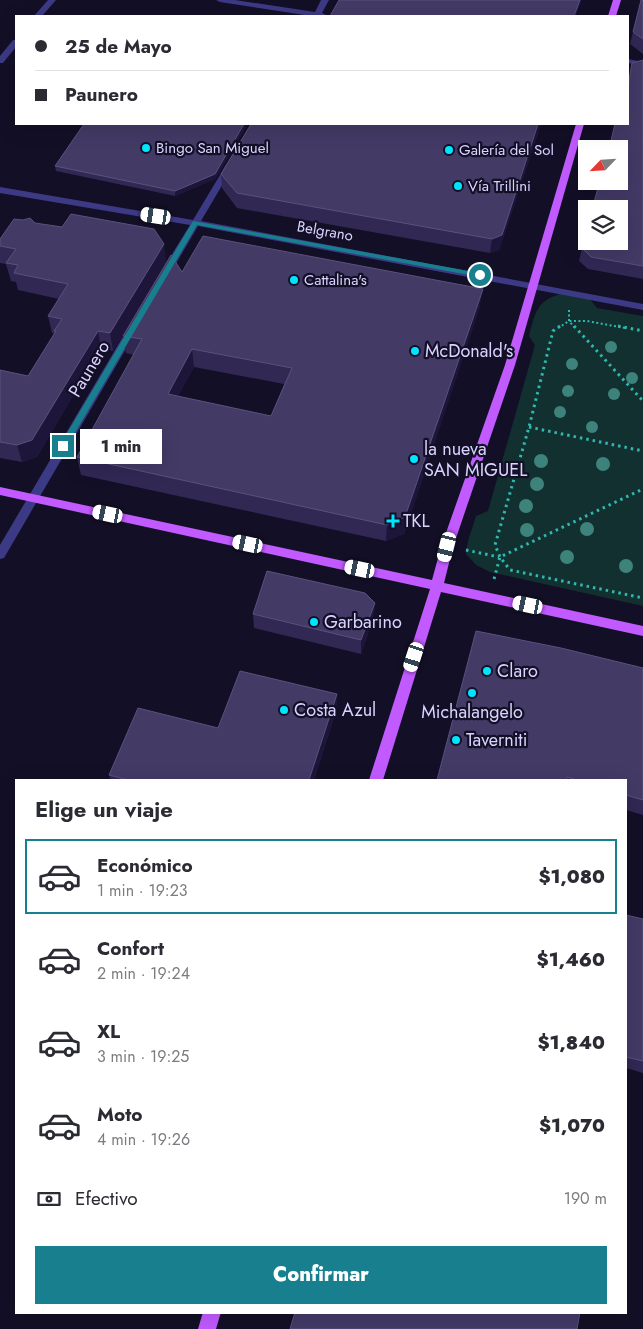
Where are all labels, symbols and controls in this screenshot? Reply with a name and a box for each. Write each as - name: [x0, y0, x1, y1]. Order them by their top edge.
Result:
- text: 25 de Mayo: [65, 33, 172, 60]
- text: Paunero: [65, 81, 138, 108]
- place label: Bingo San Miguel: [156, 137, 269, 159]
- place label: Galería del Sol: [459, 139, 554, 161]
- north arrow: [578, 140, 628, 190]
- map controls: [578, 140, 628, 250]
- marker: Bingo San Miguel: [140, 142, 152, 154]
- marker: Galería del Sol: [443, 144, 455, 156]
- place label: Vía Trillini: [468, 175, 531, 197]
- marker: Vía Trillini: [452, 180, 464, 192]
- button: layers: [578, 200, 628, 250]
- car: [140, 206, 171, 226]
- street label: Belgrano: [295, 215, 355, 247]
- route start: [469, 264, 491, 286]
- place label: Cattalina's: [304, 269, 367, 291]
- marker: Cattalina's: [288, 274, 300, 286]
- street label: Paunero: [62, 336, 116, 402]
- place label: McDonald's: [425, 338, 513, 364]
- marker: McDonald's: [409, 345, 421, 357]
- callout: 1 min: [80, 428, 163, 464]
- route end: [52, 435, 74, 457]
- text: 1 min: [101, 435, 141, 458]
- place label: la nueva SAN MIGUEL: [424, 436, 527, 483]
- marker: la nueva SAN MIGUEL: [408, 453, 420, 465]
- car: [91, 504, 124, 524]
- place label: TKL: [403, 508, 430, 534]
- marker: TKL: [387, 515, 399, 527]
- car: [436, 531, 457, 563]
- car: [231, 534, 264, 554]
- car: [343, 559, 376, 579]
- car: [511, 595, 544, 615]
- place label: Garbarino: [324, 609, 402, 635]
- marker: Garbarino: [308, 616, 320, 628]
- car: [402, 640, 425, 674]
- place label: Claro: [497, 658, 538, 684]
- marker: Claro: [481, 665, 493, 677]
- marker: Michalangelo: [466, 687, 478, 699]
- place label: Costa Azul: [294, 697, 376, 723]
- place label: Michalangelo: [421, 699, 523, 725]
- marker: Costa Azul: [278, 704, 290, 716]
- place label: Taverniti: [466, 727, 527, 753]
- marker: Taverniti: [450, 734, 462, 746]
- text: Elige un viaje: [35, 793, 173, 825]
- text: Económico: [97, 852, 193, 879]
- icon: car: [37, 854, 82, 899]
- text: $1,080: [538, 863, 605, 890]
- text: 1 min · 19:23: [97, 879, 188, 902]
- text: Confort: [97, 935, 164, 962]
- icon: car: [37, 937, 82, 982]
- text: $1,460: [537, 946, 605, 973]
- text: 2 min · 19:24: [97, 962, 190, 985]
- text: XL: [97, 1018, 120, 1045]
- icon: car: [37, 1020, 82, 1065]
- text: $1,840: [537, 1029, 605, 1056]
- text: 3 min · 19:25: [97, 1045, 189, 1068]
- text: Moto: [97, 1101, 142, 1128]
- icon: car: [37, 1103, 82, 1148]
- text: $1,070: [539, 1112, 605, 1139]
- text: 4 min · 19:26: [97, 1128, 190, 1151]
- icon: cash: [35, 1185, 63, 1213]
- text: Efectivo: [75, 1185, 138, 1212]
- text: 190 m: [564, 1187, 607, 1210]
- button: Confirmar: [35, 1246, 607, 1304]

